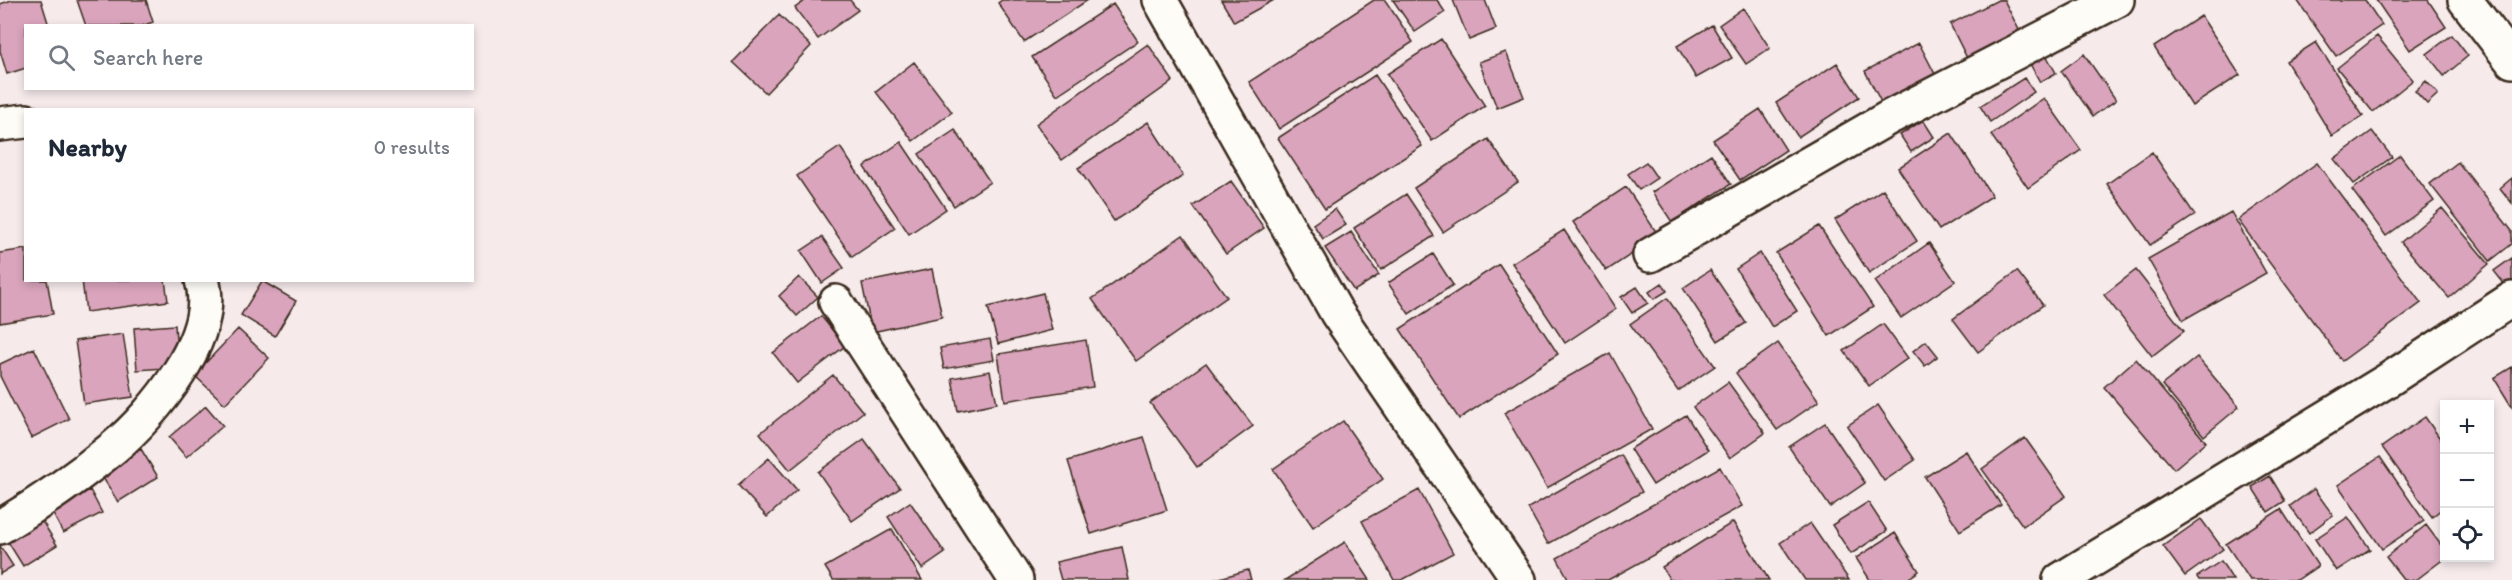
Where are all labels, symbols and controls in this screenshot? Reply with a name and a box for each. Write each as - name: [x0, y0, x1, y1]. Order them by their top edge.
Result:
- search box: [24, 24, 474, 90]
- icon: search: [45, 41, 78, 74]
- text: Search here: [93, 44, 203, 71]
- text: Nearby: [48, 131, 127, 163]
- text: 0 results: [374, 135, 450, 159]
- map controls: [2440, 400, 2494, 562]
- button: +: [2440, 400, 2494, 454]
- button: −: [2440, 454, 2494, 508]
- button: locate: [2440, 508, 2494, 562]

